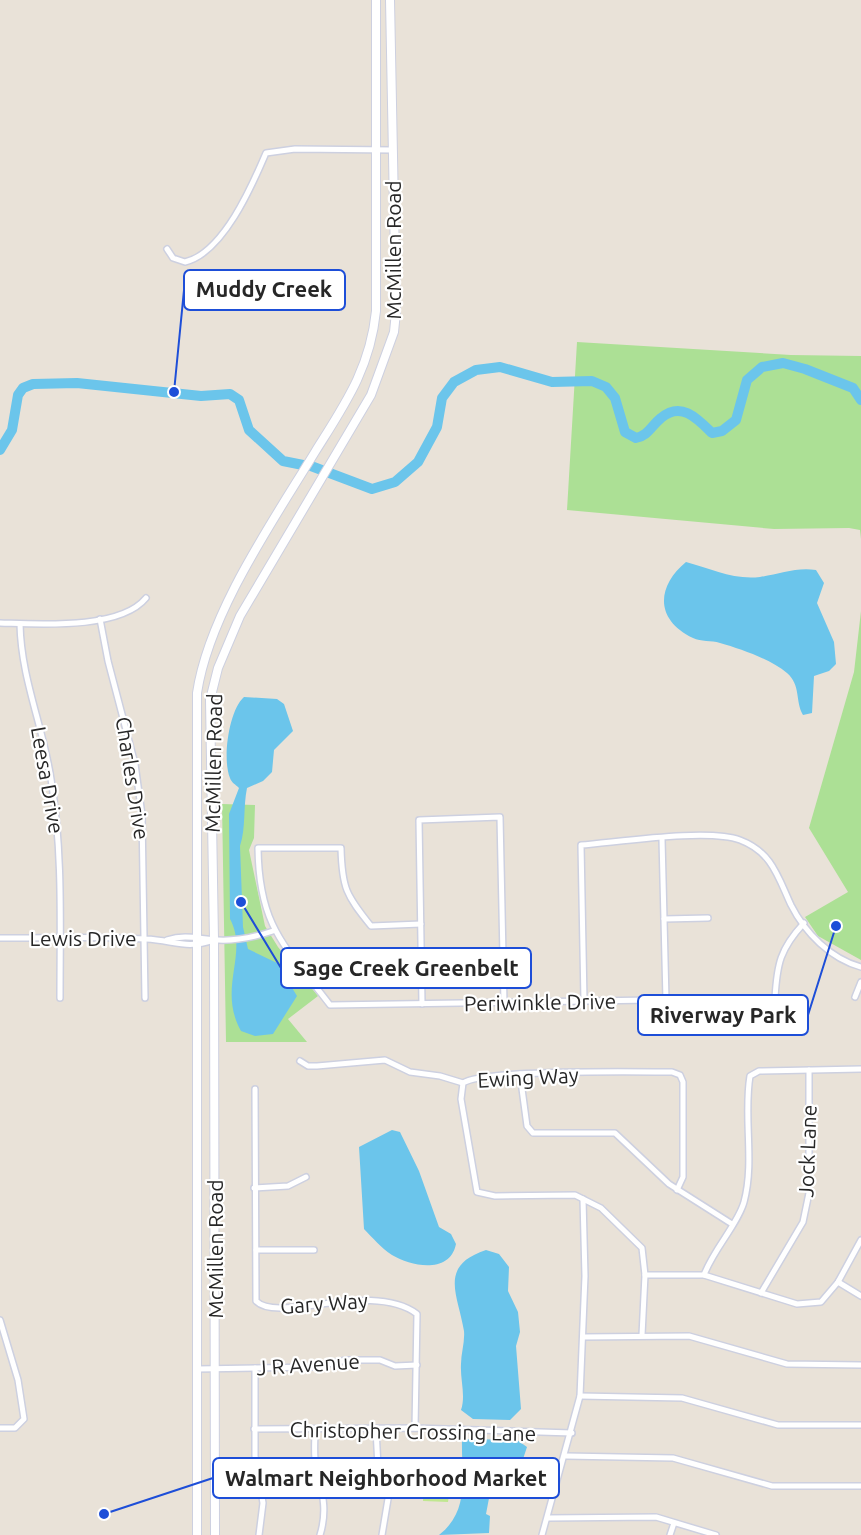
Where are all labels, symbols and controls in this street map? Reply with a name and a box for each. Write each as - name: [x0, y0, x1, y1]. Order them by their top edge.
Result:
- street label: McMillen Road: [381, 180, 405, 320]
- callout: Muddy Creek: [184, 270, 345, 310]
- text: Muddy Creek: [196, 276, 333, 301]
- street label: McMillen Road: [200, 693, 226, 833]
- street label: Charles Drive: [111, 715, 155, 841]
- street label: Leesa Drive: [27, 725, 69, 835]
- street label: Lewis Drive: [29, 926, 137, 950]
- callout: Sage Creek Greenbelt: [281, 948, 531, 988]
- text: Sage Creek Greenbelt: [293, 955, 519, 980]
- street label: Periwinkle Drive: [464, 989, 616, 1015]
- callout: Riverway Park: [638, 995, 808, 1035]
- text: Riverway Park: [650, 1002, 797, 1027]
- street label: Ewing Way: [477, 1062, 579, 1092]
- street label: Jock Lane: [793, 1104, 821, 1198]
- street label: McMillen Road: [203, 1179, 227, 1319]
- street label: Gary Way: [279, 1288, 369, 1318]
- street label: J R Avenue: [255, 1348, 361, 1380]
- street label: Christopher Crossing Lane: [290, 1417, 536, 1445]
- callout: Walmart Neighborhood Market: [213, 1458, 559, 1498]
- text: Walmart Neighborhood Market: [225, 1465, 547, 1490]

